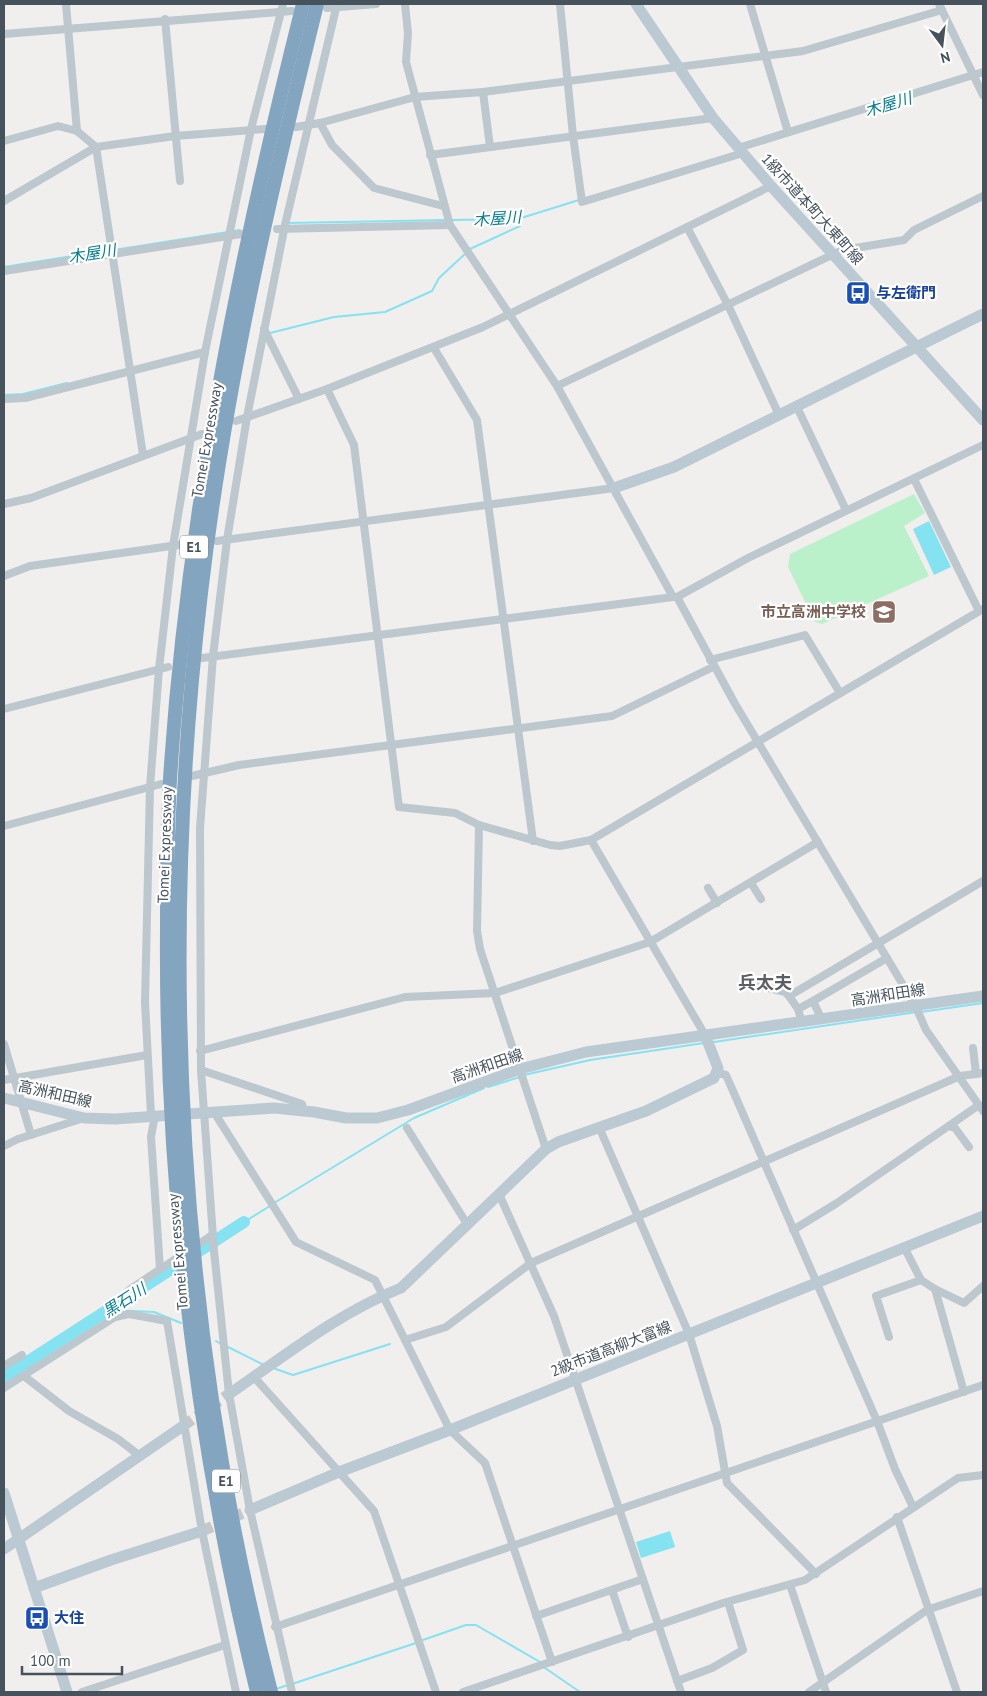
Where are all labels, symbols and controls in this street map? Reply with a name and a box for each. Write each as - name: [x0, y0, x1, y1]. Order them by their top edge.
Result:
- north arrow: [917, 20, 967, 70]
- text: N: [939, 48, 952, 67]
- water label: 木屋川: [862, 87, 916, 121]
- street label: 1級市道本町大東町線: [757, 149, 867, 268]
- water label: 木屋川: [472, 206, 524, 230]
- water label: 木屋川: [67, 239, 119, 267]
- bus stop icon: 与左衛門: [845, 280, 871, 306]
- place label: 与左衛門: [876, 283, 936, 302]
- street label: Tomei Expressway: [187, 381, 226, 499]
- road number: E1: [180, 536, 208, 558]
- school or university icon: 市立高洲中学校: [871, 599, 897, 625]
- place label: 市立高洲中学校: [761, 602, 866, 621]
- street label: Tomei Expressway: [153, 786, 176, 904]
- district label: 兵太夫: [738, 971, 792, 994]
- street label: 高洲和田線: [849, 979, 926, 1010]
- street label: 高洲和田線: [448, 1044, 525, 1087]
- street label: 高洲和田線: [16, 1076, 94, 1111]
- street label: Tomei Expressway: [163, 1193, 192, 1311]
- water label: 黒石川: [98, 1277, 151, 1321]
- street label: 2級市道高柳大富線: [548, 1317, 674, 1380]
- road number: E1: [212, 1470, 240, 1492]
- bus stop icon: 大住: [24, 1605, 50, 1631]
- place label: 大住: [54, 1608, 84, 1627]
- scale bar: [22, 1644, 122, 1676]
- text: 100 m: [30, 1651, 71, 1670]

